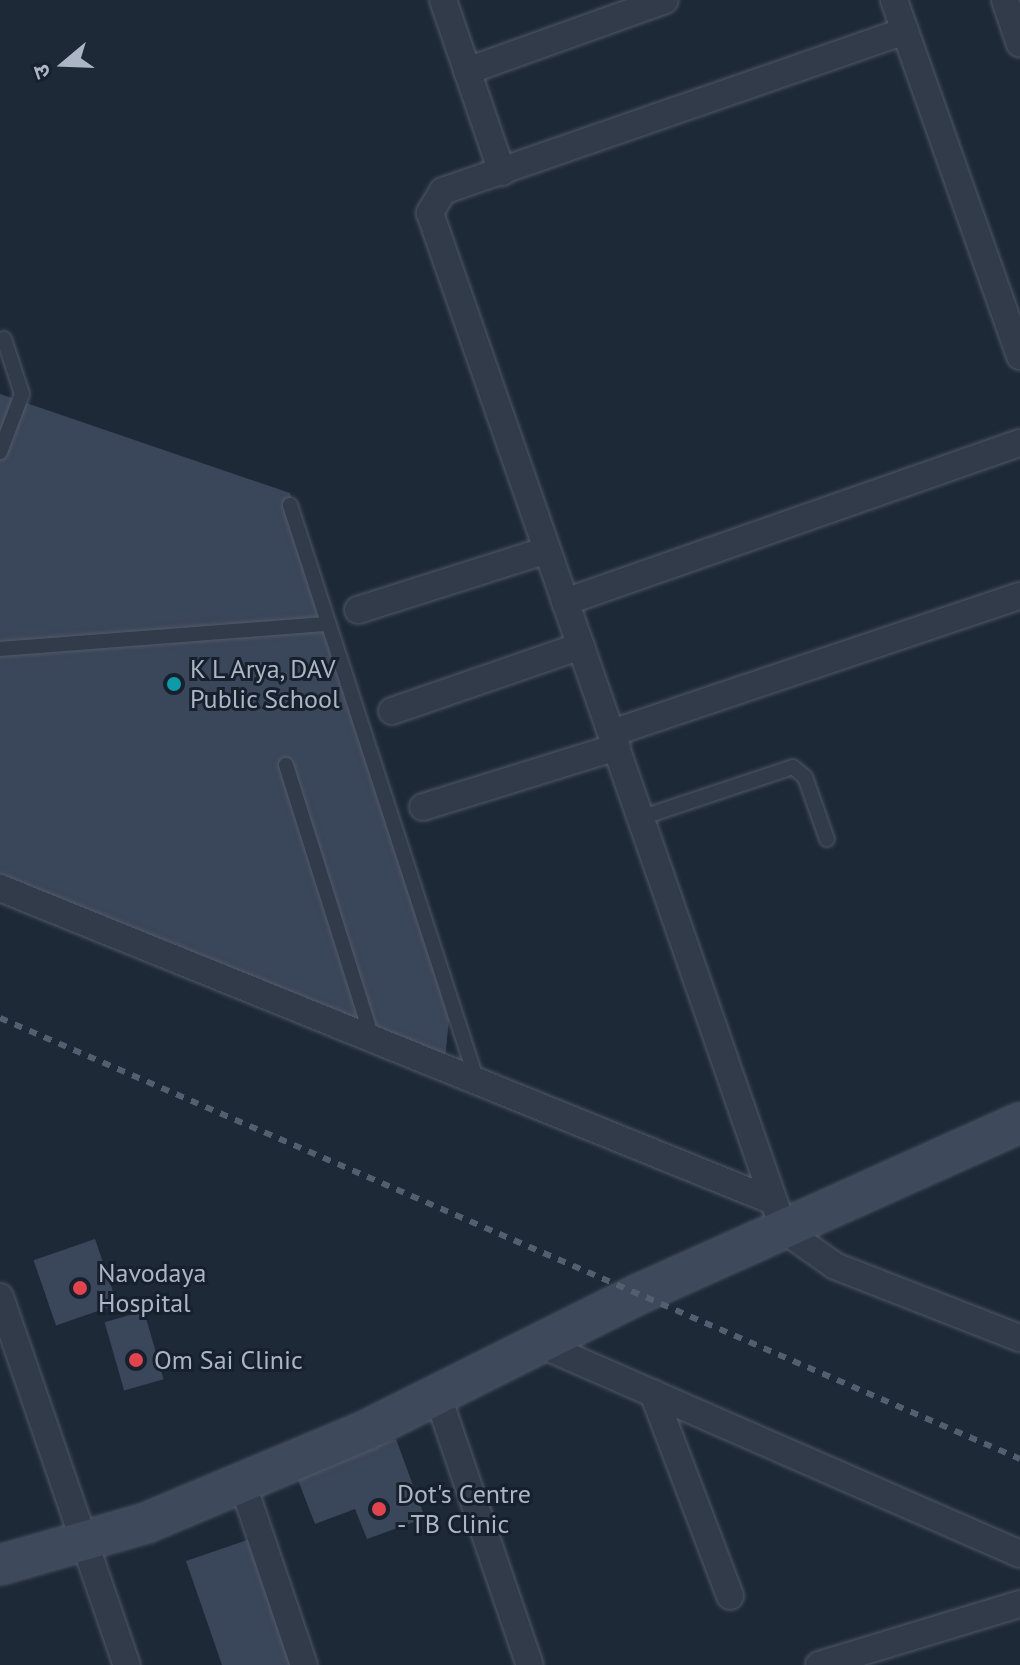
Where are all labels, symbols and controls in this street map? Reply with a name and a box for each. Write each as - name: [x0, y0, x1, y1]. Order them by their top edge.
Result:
- north arrow: [24, 24, 104, 104]
- text: उ: [26, 61, 57, 82]
- place label: K L Arya, DAV Public School: [190, 653, 340, 714]
- marker: K L Arya, DAV Public School: [165, 675, 183, 693]
- place label: Navodaya Hospital: [98, 1257, 206, 1318]
- marker: Navodaya Hospital: [69, 1277, 91, 1299]
- place label: Om Sai Clinic: [154, 1344, 303, 1376]
- marker: Om Sai Clinic: [125, 1349, 147, 1371]
- place label: Dot's Centre - TB Clinic: [397, 1478, 531, 1540]
- marker: Dot's Centre - TB Clinic: [368, 1498, 390, 1520]

